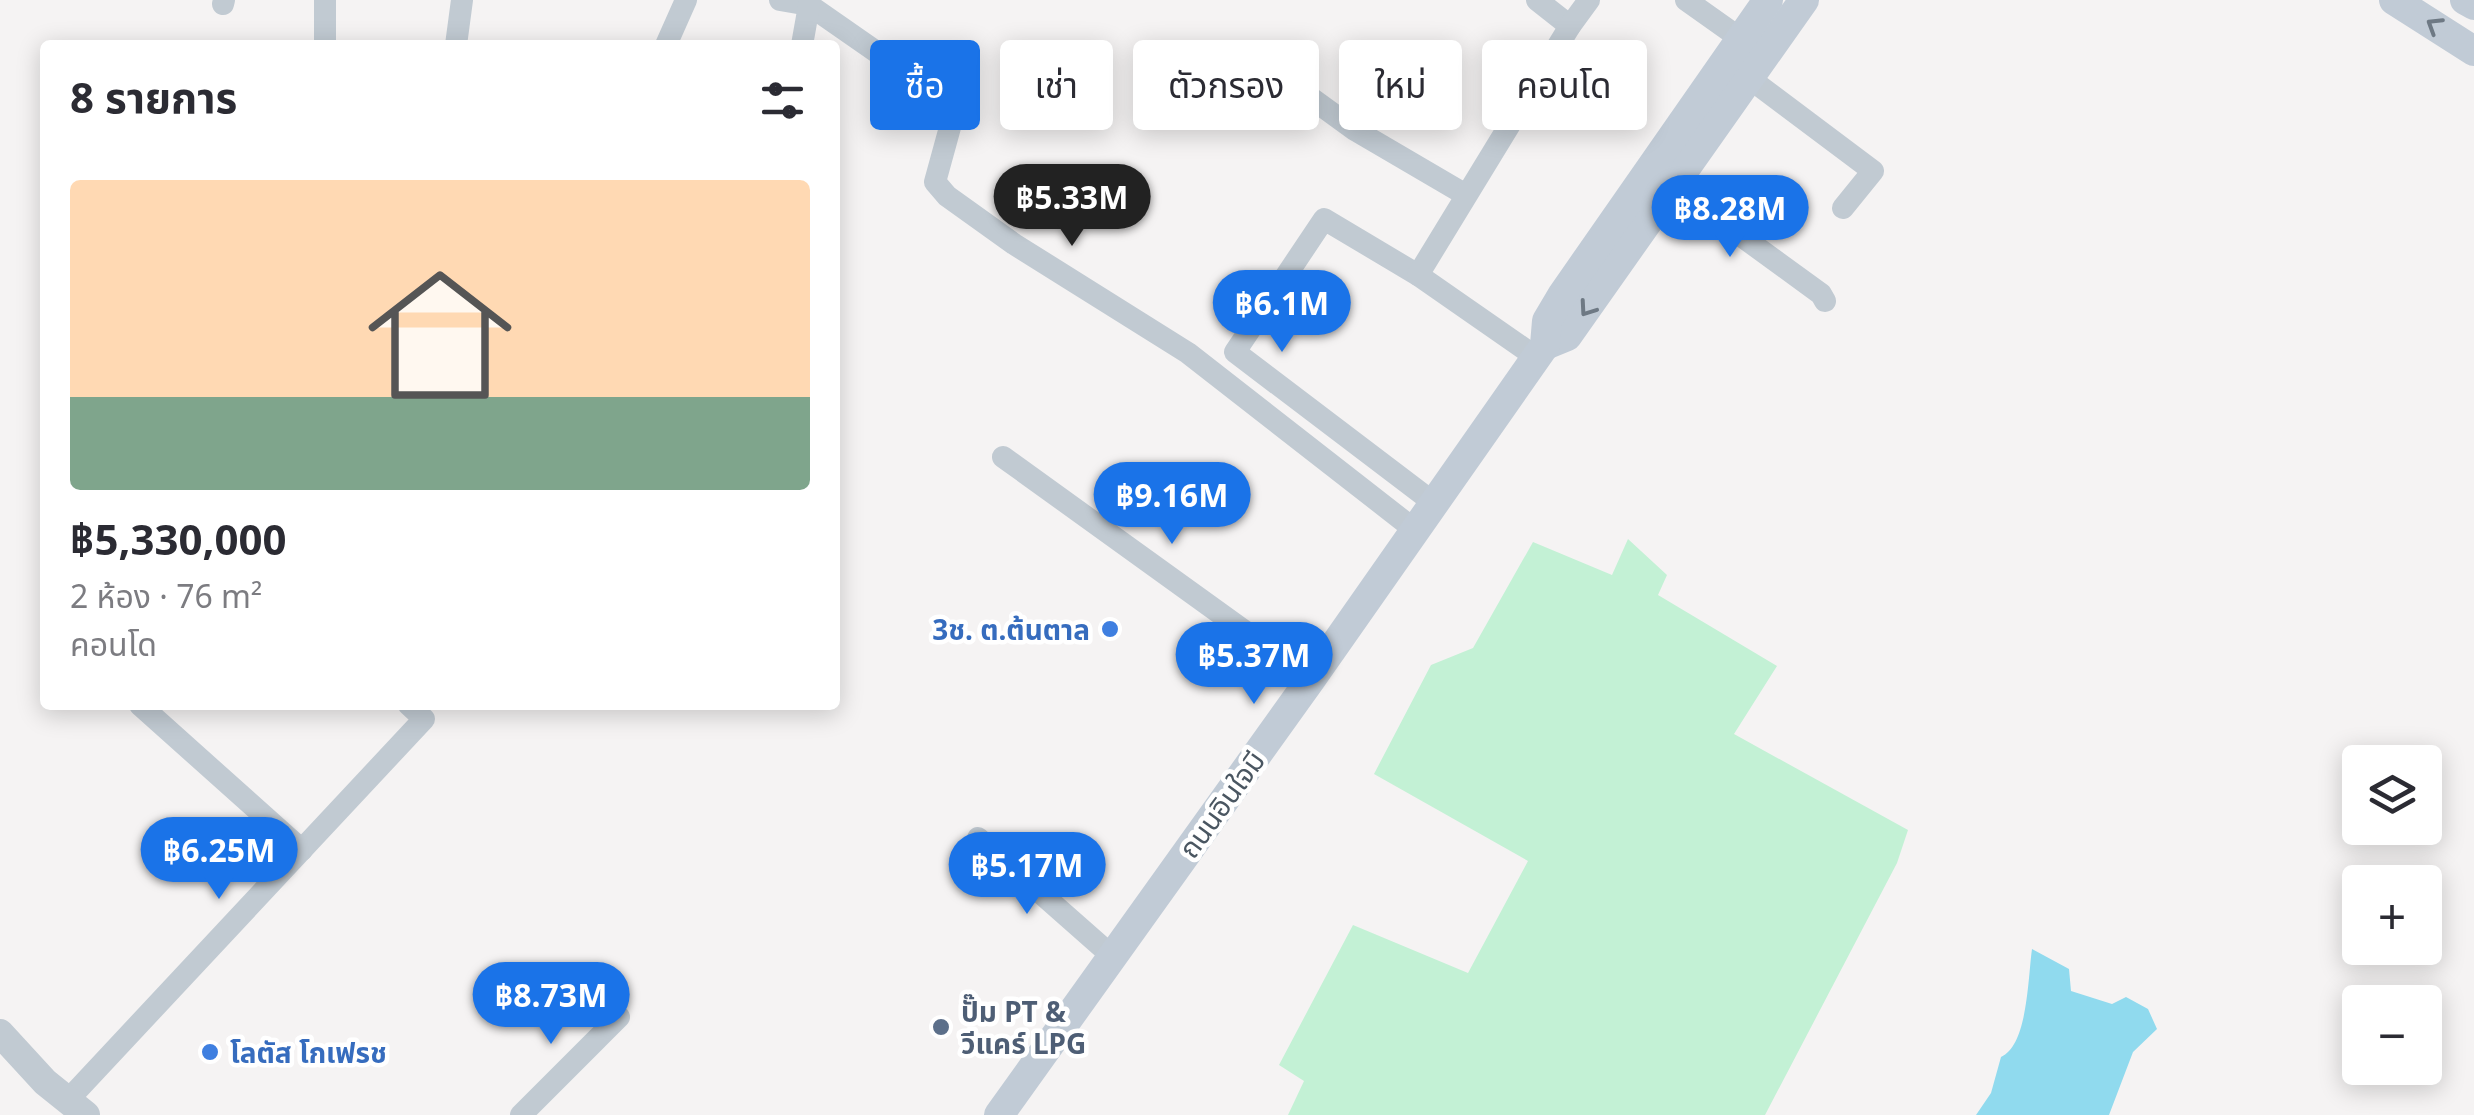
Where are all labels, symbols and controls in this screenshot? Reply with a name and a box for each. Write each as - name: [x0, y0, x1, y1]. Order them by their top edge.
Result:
- one-way arrow: [2427, 19, 2445, 38]
- chip: ซื้อ: [870, 40, 980, 130]
- chip: เช่า: [1000, 40, 1113, 130]
- chip: ตัวกรอง: [1133, 40, 1319, 130]
- chip: ใหม่: [1339, 40, 1462, 130]
- chip: คอนโด: [1482, 40, 1647, 130]
- text: 8 รายการ: [70, 68, 237, 125]
- icon: filters: [755, 73, 810, 128]
- pin: ฿5.33M: [991, 164, 1153, 249]
- text: ฿5.33M: [1016, 175, 1128, 218]
- pin: ฿8.28M: [1649, 175, 1811, 260]
- text: ฿8.28M: [1674, 186, 1786, 229]
- icon: home: [350, 245, 530, 425]
- pin: ฿6.1M: [1212, 270, 1352, 355]
- text: ฿6.1M: [1235, 281, 1329, 324]
- one-way arrow: [1581, 298, 1599, 316]
- pin: ฿9.16M: [1091, 462, 1253, 547]
- text: ฿9.16M: [1116, 473, 1228, 516]
- text: ฿5,330,000: [70, 510, 287, 567]
- text: 2 ห้อง · 76 m²: [70, 574, 262, 617]
- place label: 3ช. ต.ต้นตาล: [932, 610, 1090, 648]
- marker: 3ช. ต.ต้นตาล: [1099, 618, 1121, 640]
- text: คอนโด: [70, 622, 157, 665]
- pin: ฿5.37M: [1173, 622, 1335, 707]
- text: ฿5.37M: [1198, 633, 1310, 676]
- street label: ถนนอินใจมี: [1169, 743, 1273, 865]
- map controls: [2342, 745, 2442, 1085]
- button: layers: [2342, 745, 2442, 845]
- pin: ฿6.25M: [138, 817, 300, 902]
- text: ฿6.25M: [163, 828, 275, 871]
- pin: ฿5.17M: [946, 832, 1108, 917]
- text: ฿5.17M: [971, 843, 1083, 886]
- button: +: [2342, 865, 2442, 965]
- pin: ฿8.73M: [470, 962, 632, 1047]
- text: ฿8.73M: [495, 973, 607, 1016]
- button: −: [2342, 985, 2442, 1085]
- place label: ปั๊ม PT & วีแคร์ LPG: [960, 992, 1086, 1062]
- marker: ปั๊ม PT & วีแคร์ LPG: [930, 1016, 952, 1038]
- place label: โลตัส โกเฟรช: [230, 1033, 387, 1071]
- marker: โลตัส โกเฟรช: [199, 1041, 221, 1063]

